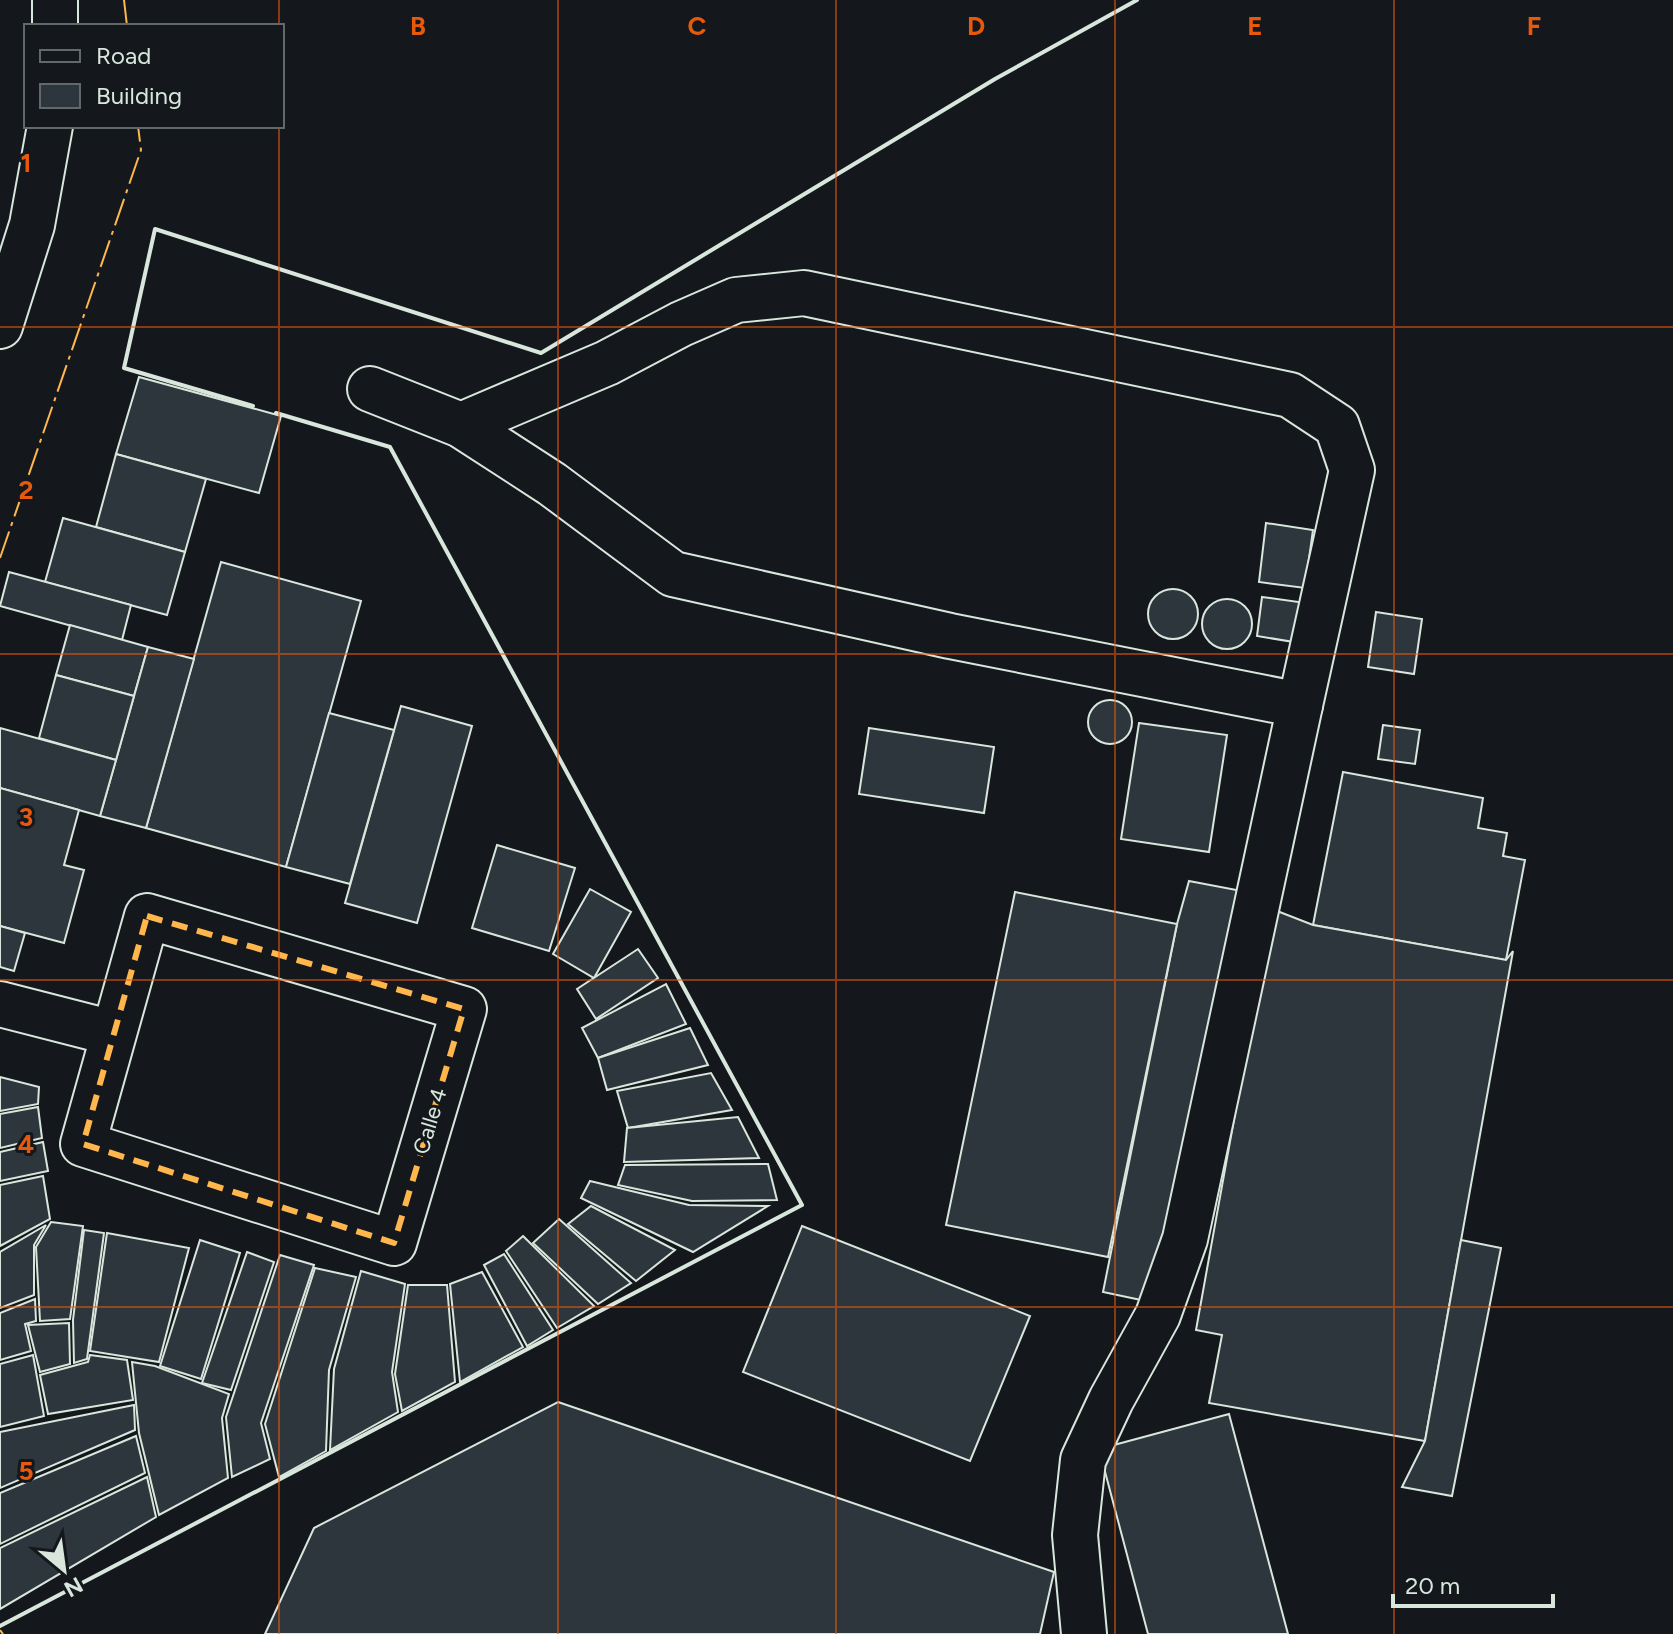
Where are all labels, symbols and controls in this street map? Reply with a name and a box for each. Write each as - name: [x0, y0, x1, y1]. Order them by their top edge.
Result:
- text: B: [410, 10, 426, 42]
- text: C: [688, 10, 707, 42]
- text: D: [967, 10, 985, 42]
- text: E: [1247, 10, 1263, 42]
- text: F: [1527, 10, 1541, 42]
- legend: [24, 24, 284, 128]
- text: Road: [96, 41, 151, 70]
- text: Building: [96, 81, 182, 110]
- text: 1: [21, 147, 31, 179]
- text: 2: [18, 474, 34, 506]
- text: 3: [19, 801, 33, 833]
- street label: Calle 4: [407, 1085, 453, 1157]
- text: 4: [18, 1128, 34, 1160]
- text: 5: [18, 1455, 34, 1487]
- north arrow: [24, 1530, 104, 1610]
- scale bar: [1393, 1558, 1553, 1608]
- text: N: [59, 1571, 87, 1603]
- text: 20 m: [1405, 1571, 1460, 1600]

